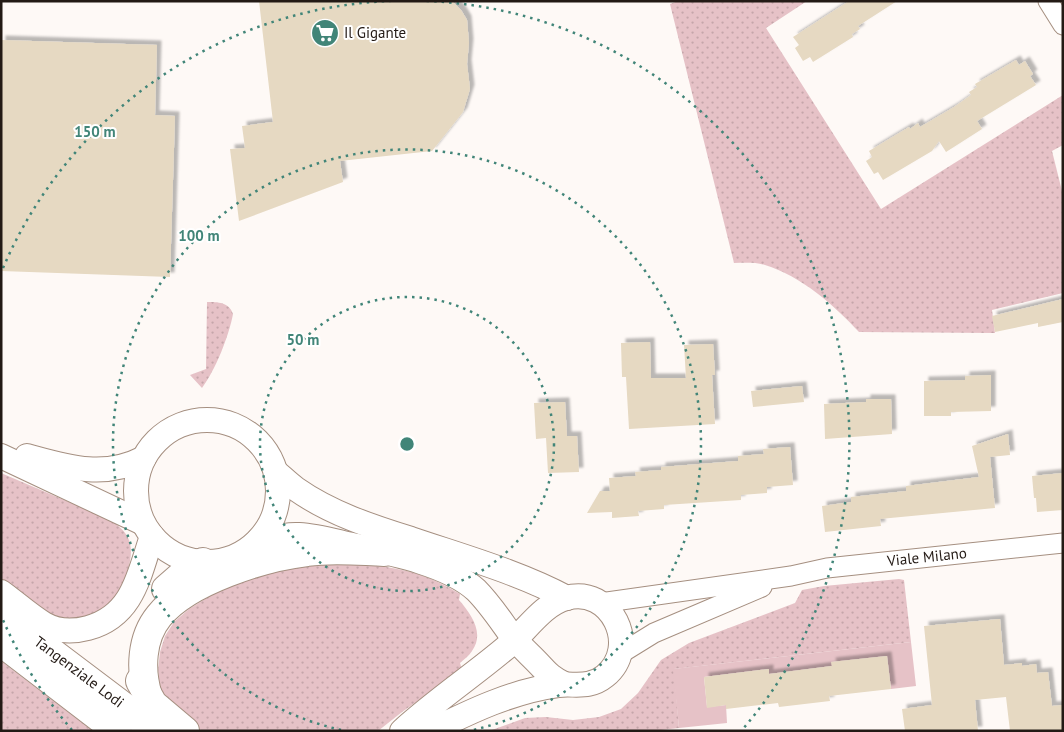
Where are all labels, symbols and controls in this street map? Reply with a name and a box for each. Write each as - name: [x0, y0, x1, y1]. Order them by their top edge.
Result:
- supermarket icon: Il Gigante: [310, 18, 340, 48]
- place label: Il Gigante: [344, 23, 406, 42]
- text: 150 m: [74, 122, 116, 141]
- text: 100 m: [178, 226, 220, 245]
- text: 50 m: [287, 330, 319, 349]
- centre of rings: [398, 435, 416, 453]
- street label: Viale Milano: [885, 543, 968, 570]
- street label: Tangenziale Lodi: [31, 632, 128, 712]

